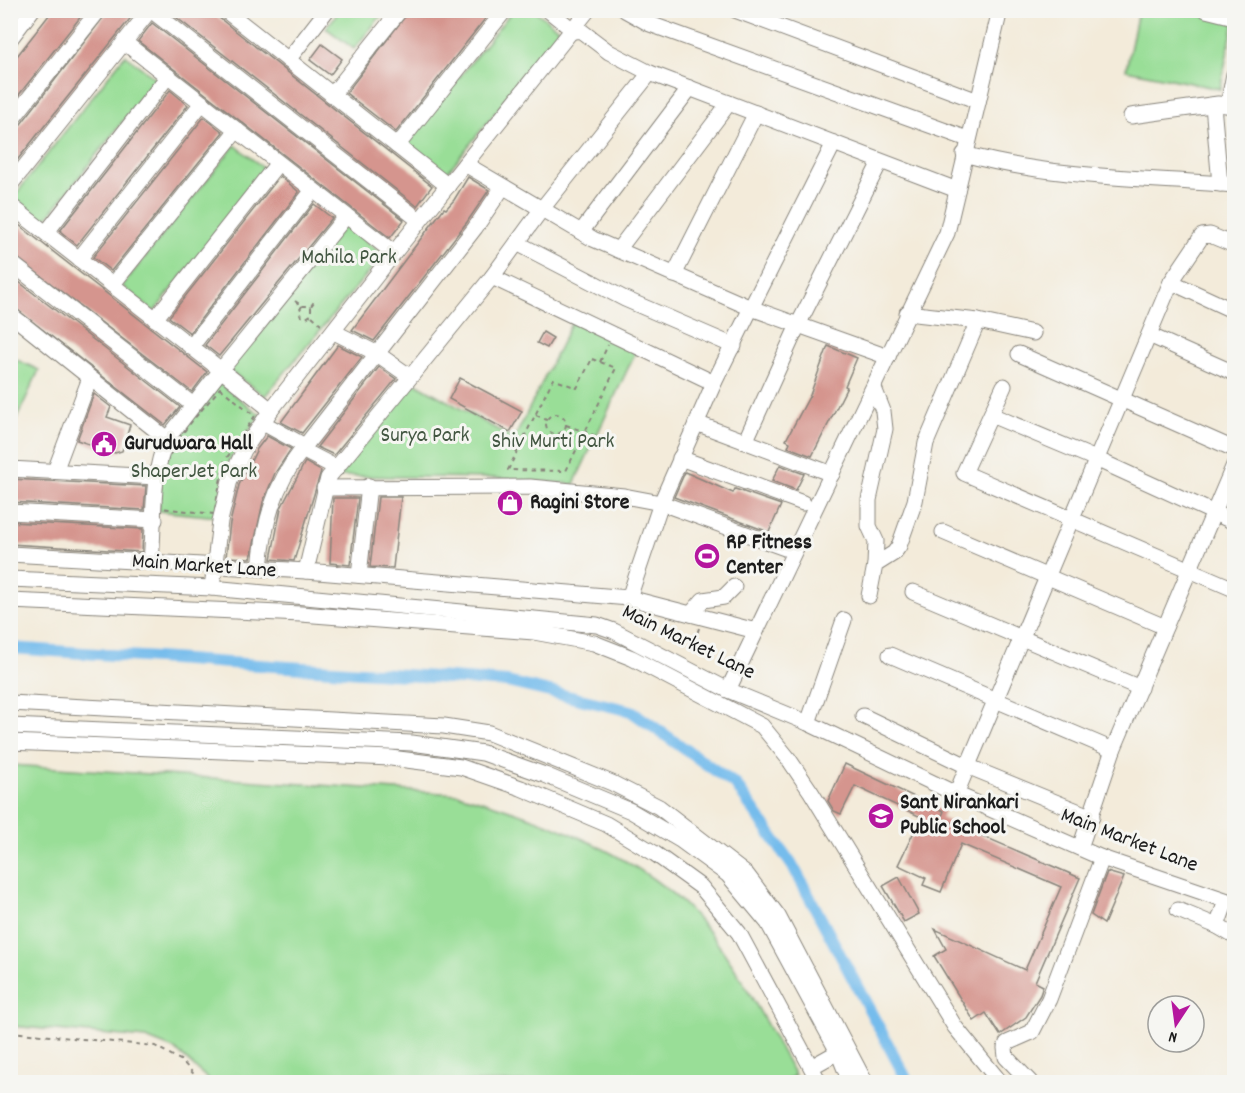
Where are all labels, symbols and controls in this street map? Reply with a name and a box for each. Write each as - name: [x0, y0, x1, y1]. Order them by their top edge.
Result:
- park label: Mahila Park: [301, 243, 397, 274]
- park label: Surya Park: [380, 421, 470, 452]
- park label: Shiv Murti Park: [491, 427, 615, 458]
- public building icon: Gurudwara Hall: [89, 429, 119, 459]
- place label: Gurudwara Hall: [124, 429, 253, 460]
- park label: ShaperJet Park: [131, 457, 257, 488]
- shop icon: Ragini Store: [495, 488, 525, 518]
- place label: Ragini Store: [530, 488, 630, 519]
- place label: RP Fitness Center: [726, 528, 812, 584]
- sports icon: RP Fitness Center: [692, 541, 722, 571]
- street label: Main Market Lane: [131, 546, 277, 588]
- street label: Main Market Lane: [616, 597, 760, 689]
- place label: Sant Nirankari Public School: [900, 788, 1018, 844]
- school or university icon: Sant Nirankari Public School: [866, 801, 896, 831]
- street label: Main Market Lane: [1056, 801, 1202, 881]
- north arrow: [1146, 994, 1206, 1054]
- text: N: [1167, 1024, 1180, 1048]

